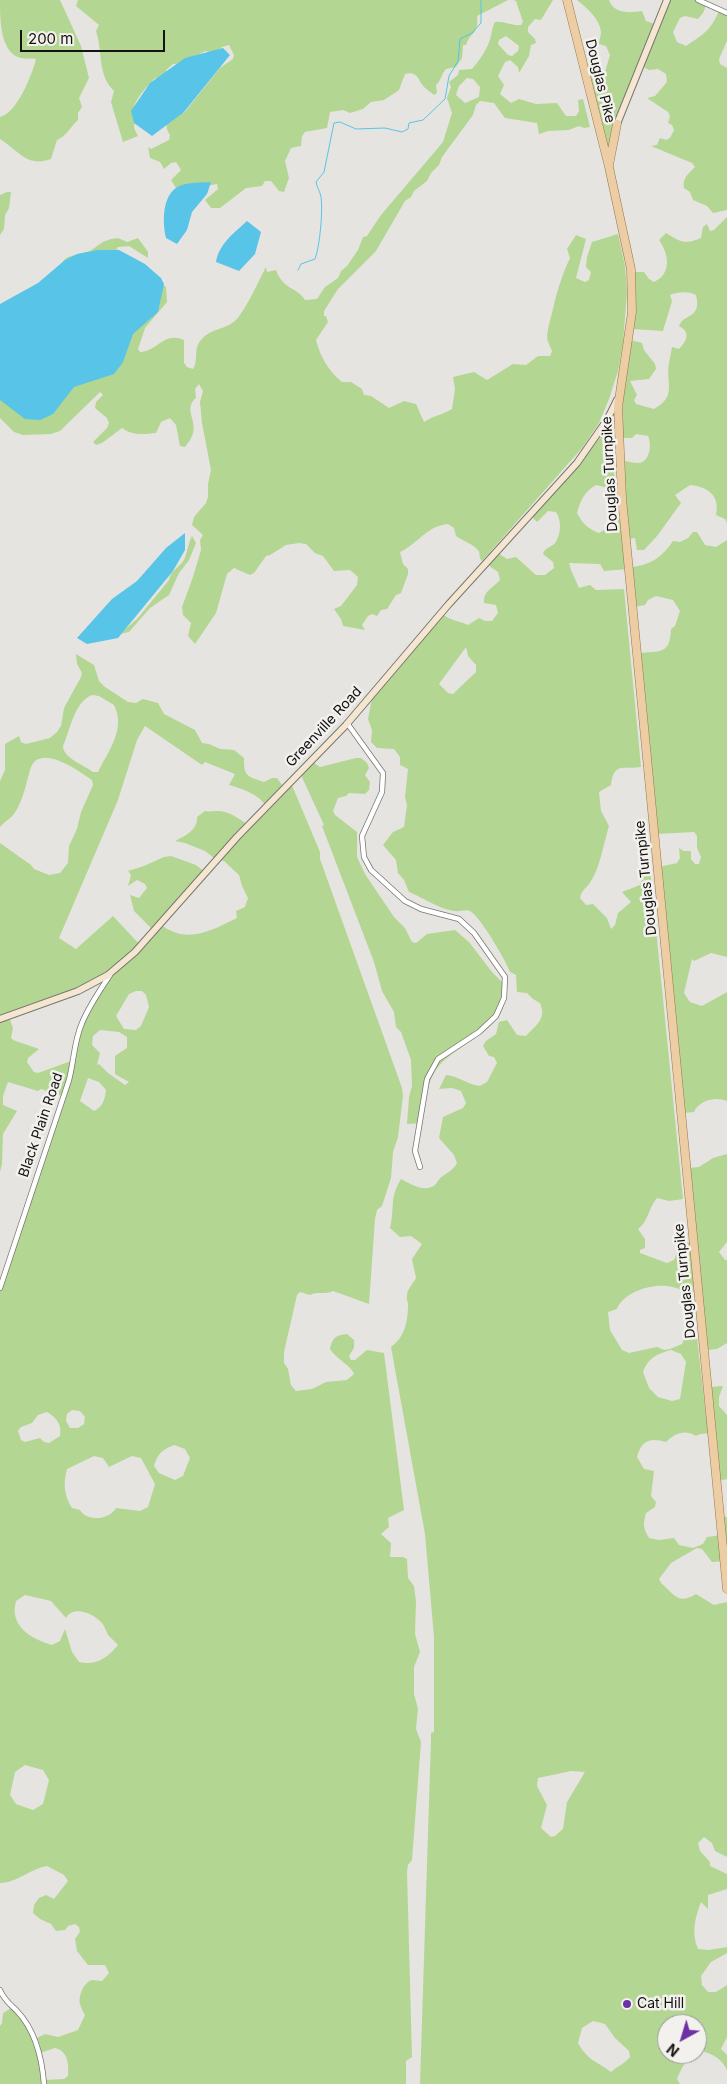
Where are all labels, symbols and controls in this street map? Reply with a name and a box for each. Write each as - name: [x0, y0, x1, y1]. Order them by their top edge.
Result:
- scale bar: [22, 20, 168, 52]
- text: 200 m: [28, 29, 73, 48]
- street label: Douglas Pike: [581, 37, 619, 125]
- street label: Douglas Turnpike: [599, 416, 621, 532]
- street label: Greenville Road: [282, 683, 366, 771]
- street label: Douglas Turnpike: [632, 820, 660, 936]
- street label: Black Plain Road: [15, 1070, 67, 1180]
- street label: Douglas Turnpike: [671, 1223, 699, 1339]
- place label: Cat Hill: [637, 1996, 684, 2012]
- marker: Cat Hill: [621, 1998, 633, 2010]
- north arrow: [657, 2014, 707, 2064]
- text: N: [663, 2040, 682, 2060]

